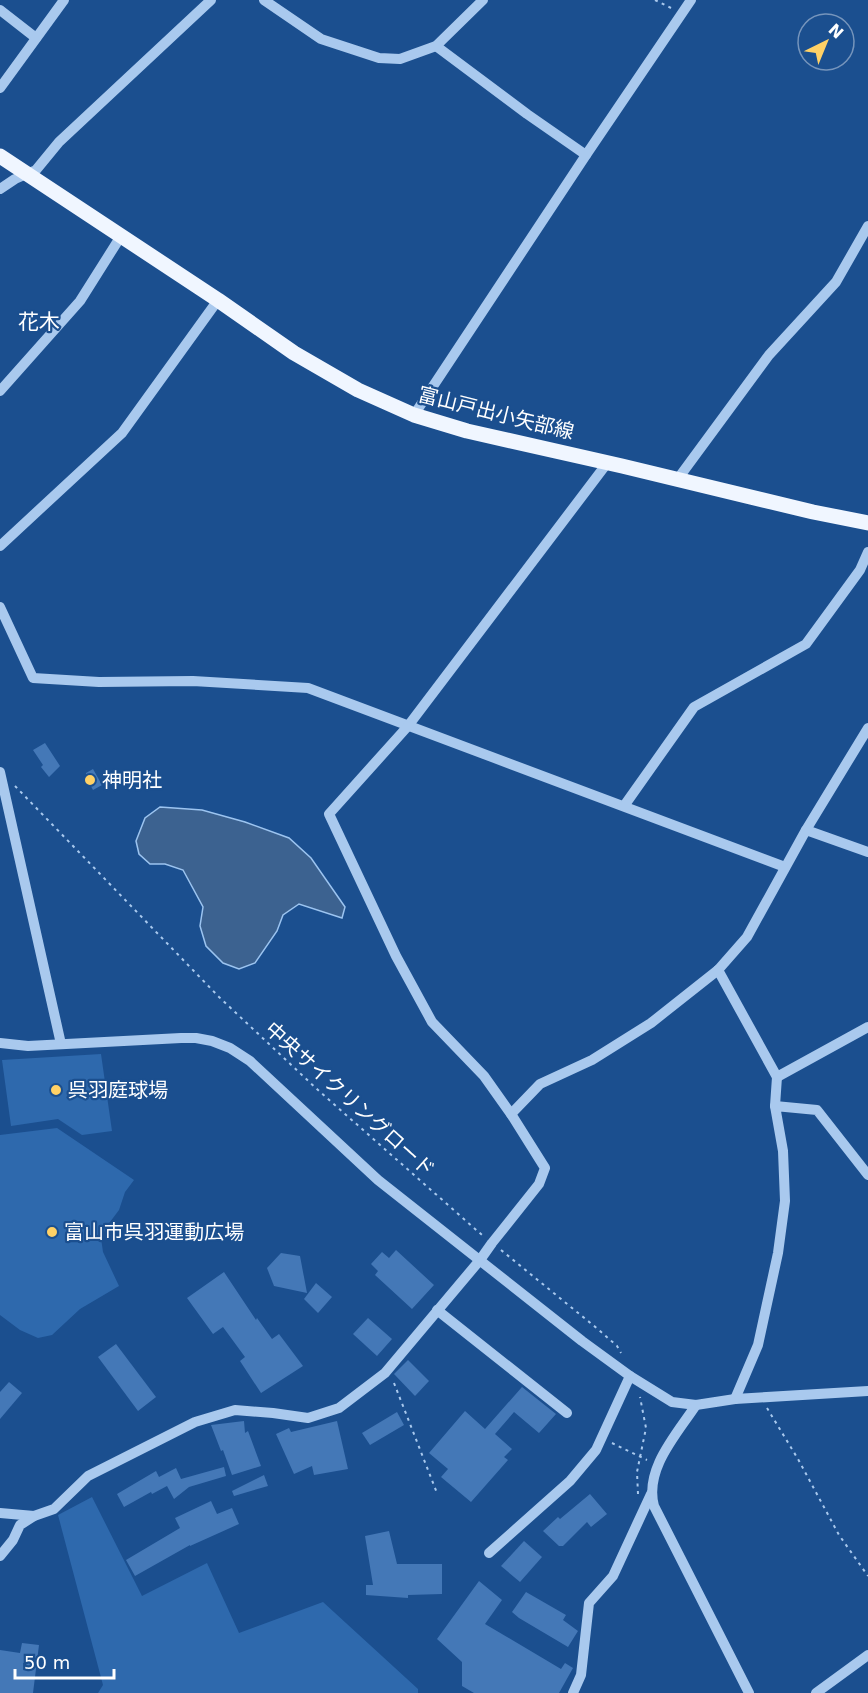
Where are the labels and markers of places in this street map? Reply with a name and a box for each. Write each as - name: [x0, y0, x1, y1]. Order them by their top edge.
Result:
- place label: 神明社: [102, 768, 162, 792]
- marker: 神明社: [83, 773, 97, 787]
- place label: 呉羽庭球場: [68, 1078, 168, 1102]
- marker: 呉羽庭球場: [49, 1083, 63, 1097]
- place label: 富山市呉羽運動広場: [64, 1220, 244, 1244]
- marker: 富山市呉羽運動広場: [45, 1225, 59, 1239]

